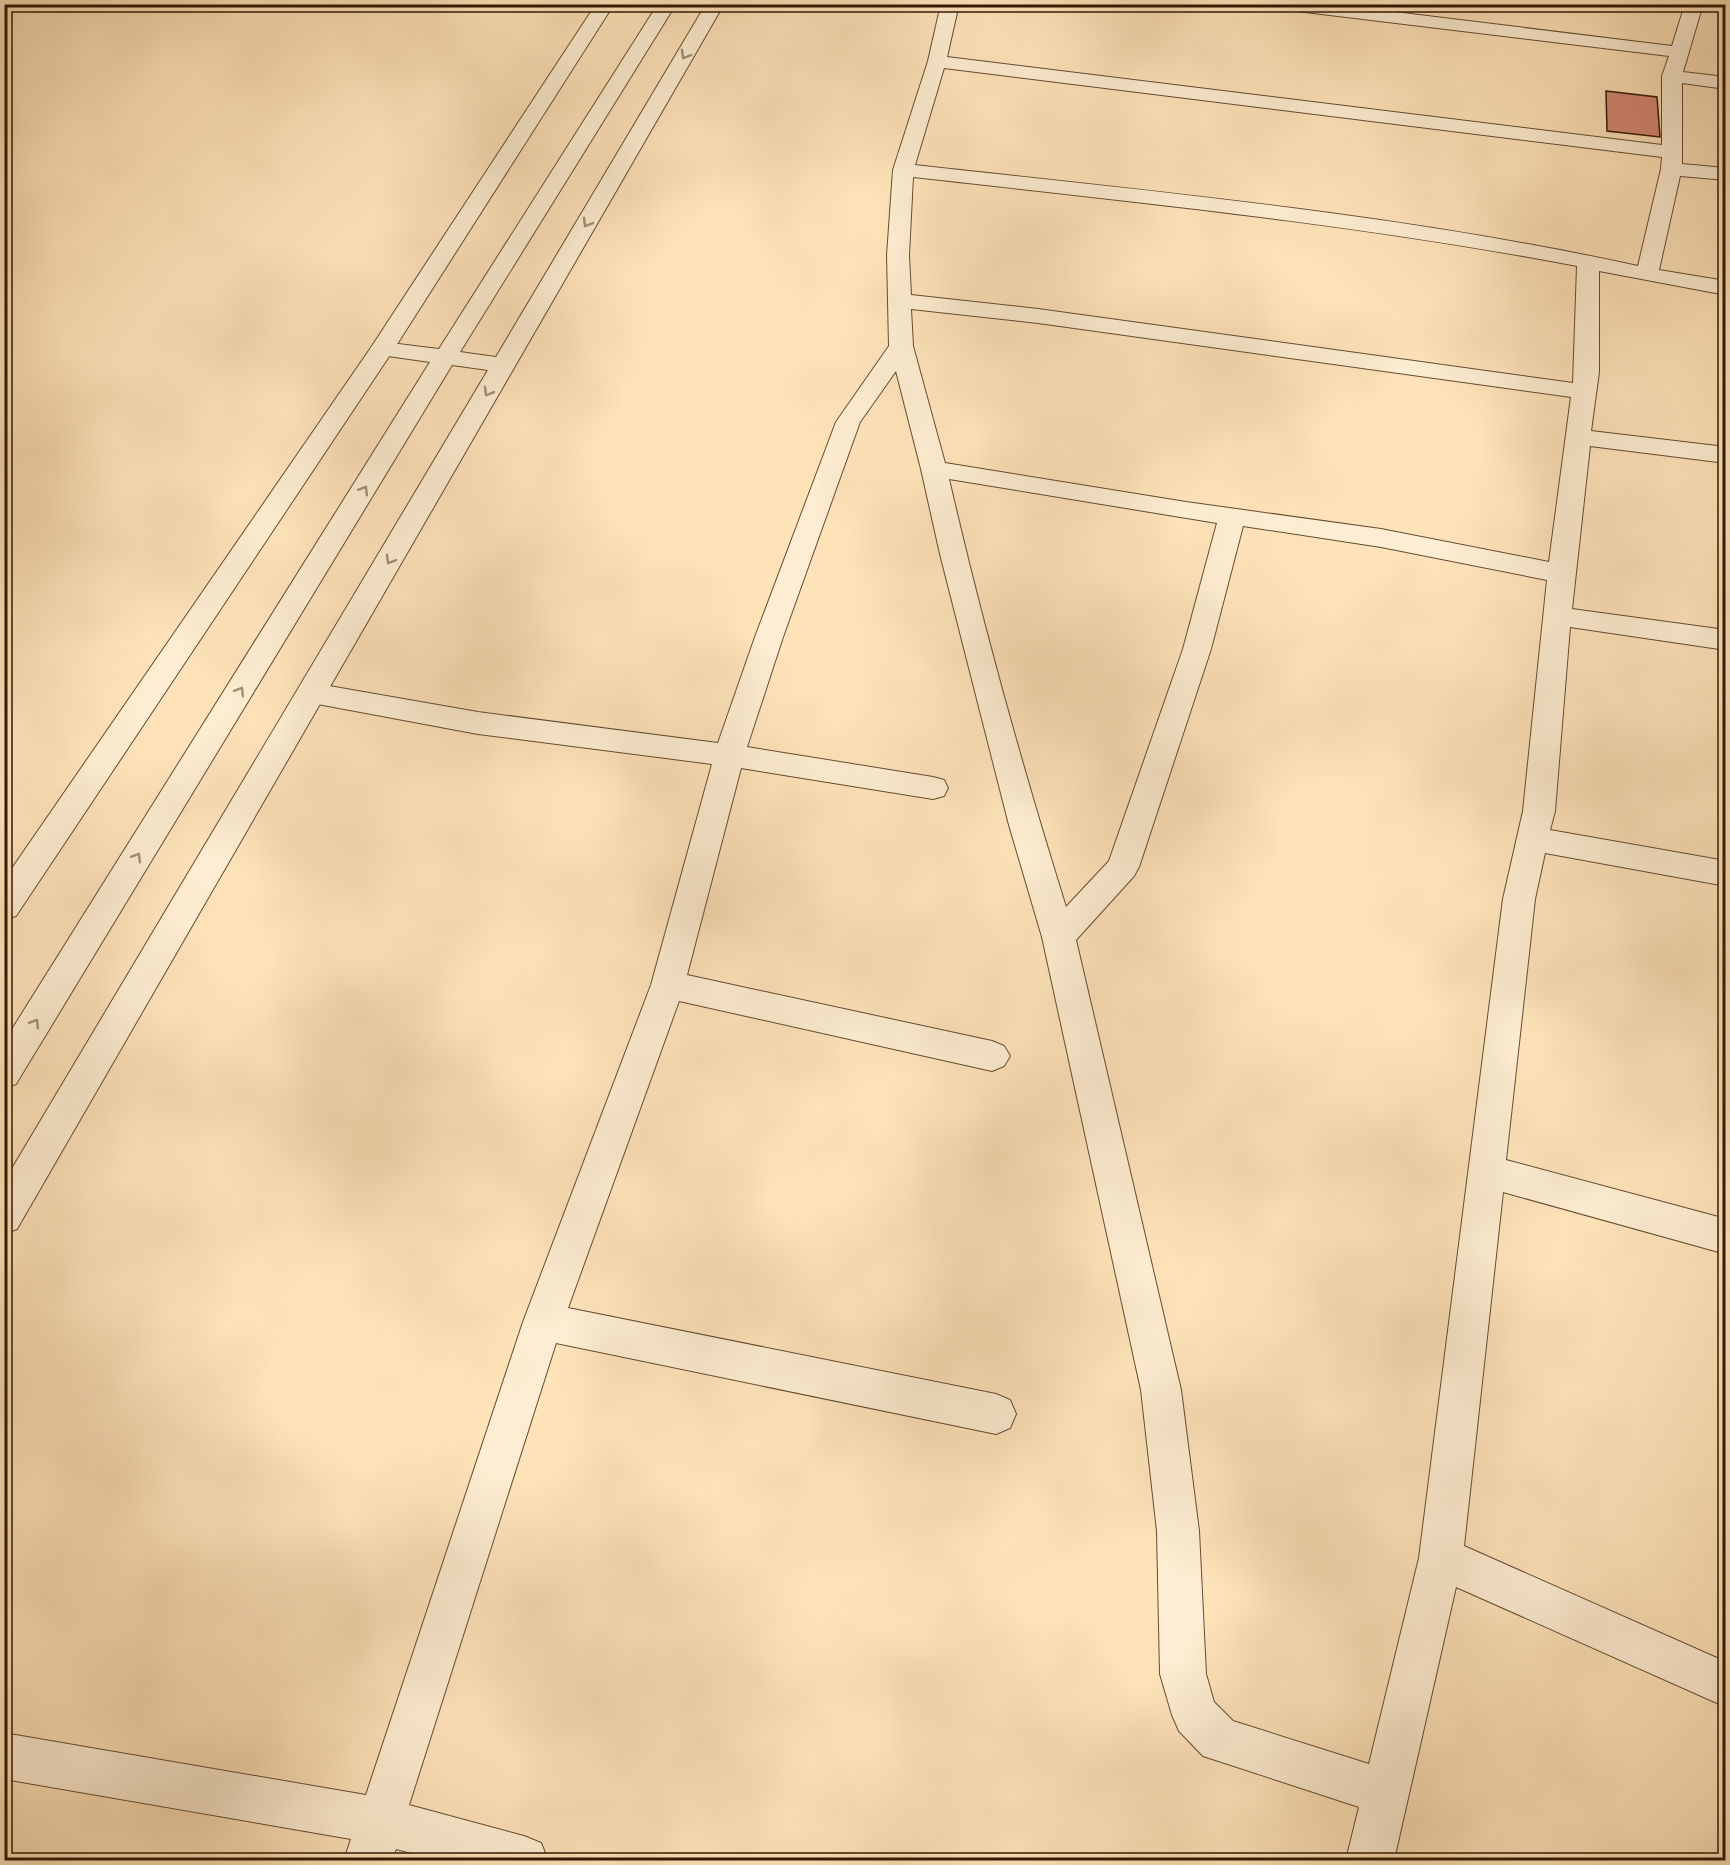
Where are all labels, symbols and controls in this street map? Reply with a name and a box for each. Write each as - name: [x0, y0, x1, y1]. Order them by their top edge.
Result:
- one-way arrow: [681, 49, 693, 59]
- one-way arrow: [582, 217, 594, 227]
- one-way arrow: [484, 385, 496, 396]
- one-way arrow: [357, 486, 369, 496]
- one-way arrow: [385, 554, 397, 564]
- one-way arrow: [232, 687, 244, 697]
- one-way arrow: [130, 853, 142, 863]
- one-way arrow: [28, 1019, 39, 1030]

